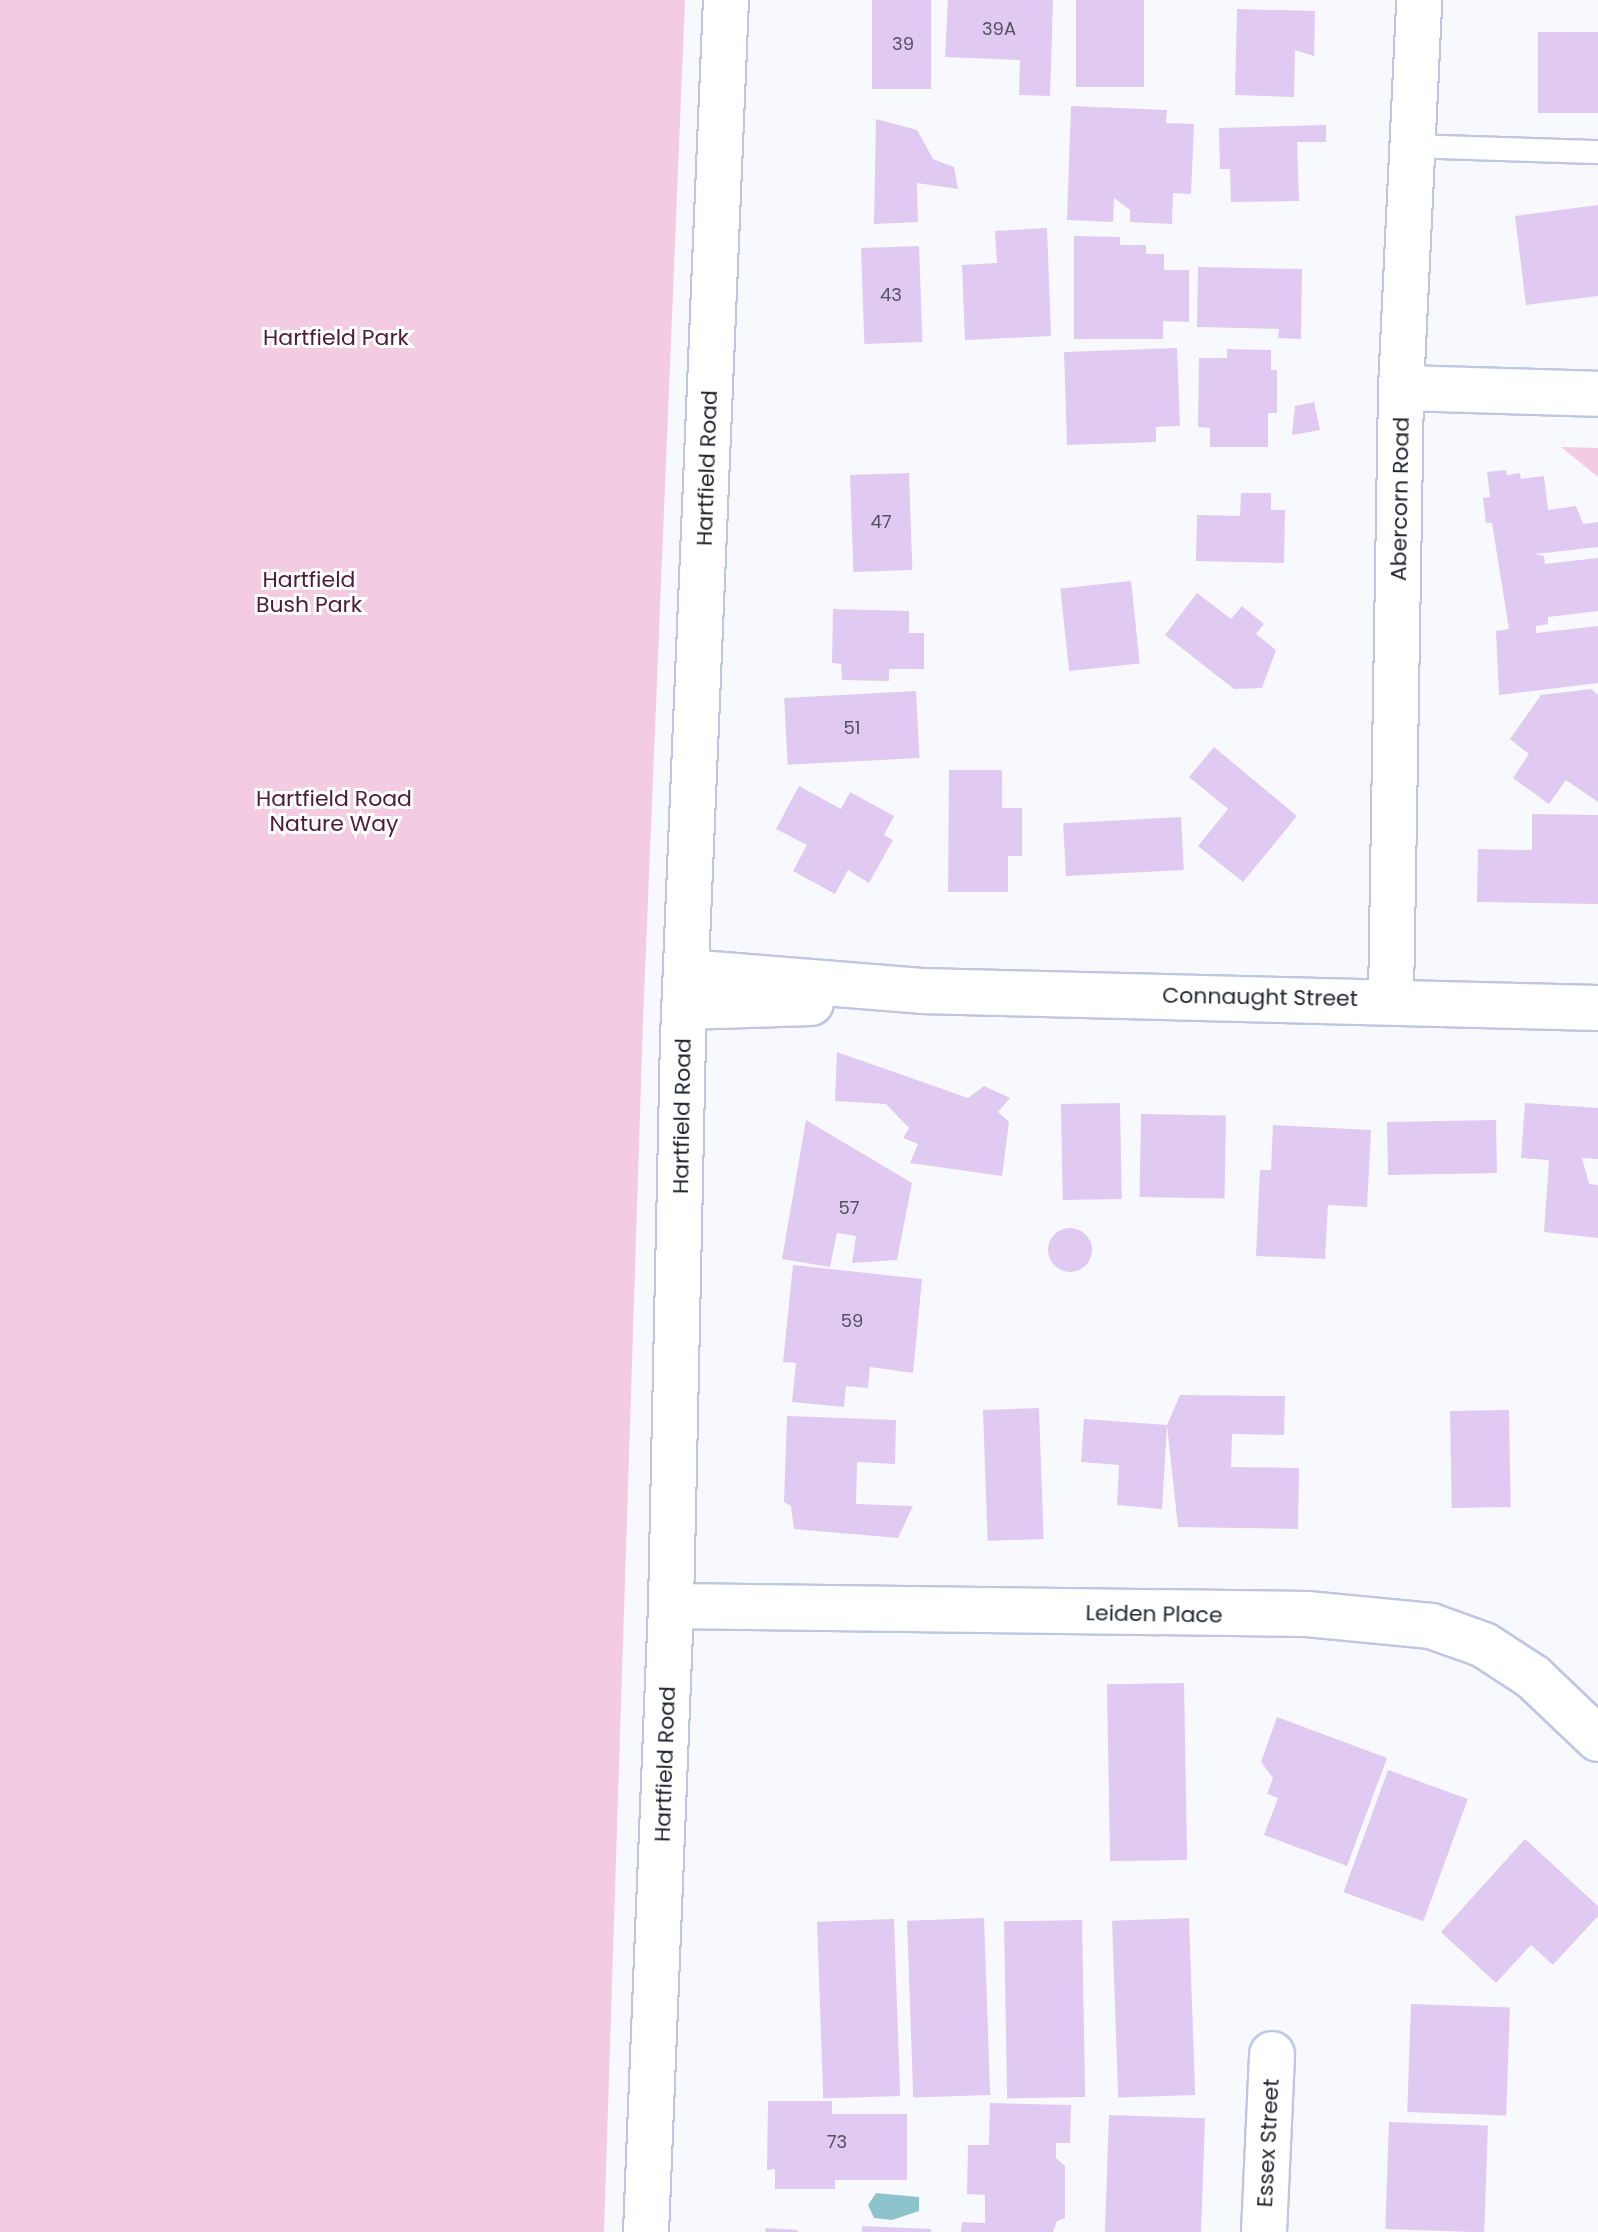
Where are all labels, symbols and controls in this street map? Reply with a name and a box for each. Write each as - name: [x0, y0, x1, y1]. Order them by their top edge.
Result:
- house number: 39A: [982, 18, 1016, 40]
- house number: 39: [892, 33, 914, 55]
- house number: 43: [880, 284, 902, 306]
- park label: Hartfield Park: [263, 325, 409, 351]
- street label: Hartfield Road: [691, 390, 723, 546]
- street label: Abercorn Road: [1385, 417, 1415, 581]
- house number: 47: [870, 511, 892, 533]
- park label: Hartfield Bush Park: [256, 566, 362, 618]
- house number: 51: [843, 717, 861, 739]
- park label: Hartfield Road Nature Way: [256, 785, 412, 836]
- street label: Connaught Street: [1162, 982, 1358, 1012]
- street label: Hartfield Road: [667, 1038, 697, 1194]
- house number: 57: [838, 1197, 860, 1219]
- house number: 59: [841, 1310, 863, 1332]
- street label: Leiden Place: [1085, 1600, 1223, 1628]
- street label: Hartfield Road: [649, 1686, 681, 1842]
- street label: Essex Street: [1251, 2078, 1285, 2208]
- house number: 73: [827, 2131, 847, 2153]

